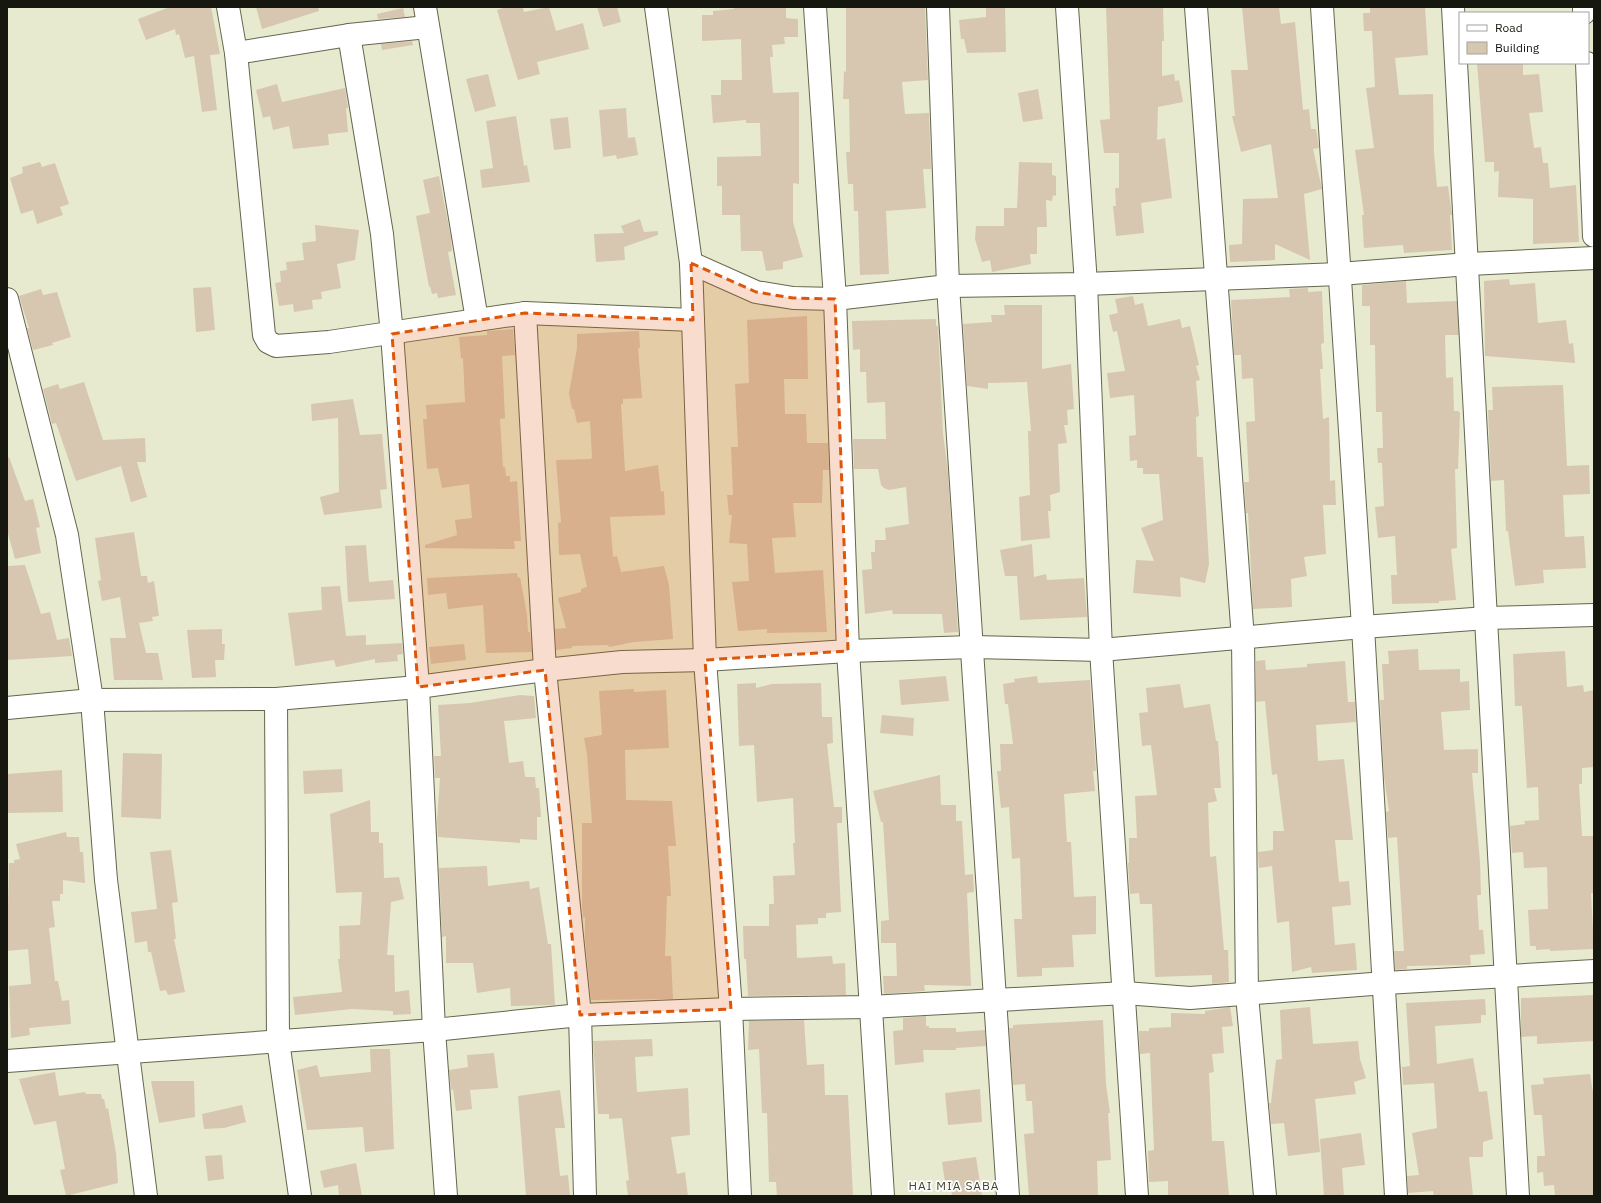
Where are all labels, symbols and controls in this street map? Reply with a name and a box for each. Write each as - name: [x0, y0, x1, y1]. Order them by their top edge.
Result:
- legend: [1459, 12, 1589, 64]
- text: Road: [1495, 20, 1523, 35]
- text: Building: [1495, 40, 1540, 55]
- district label: HAI MIA SABA: [909, 1178, 999, 1193]

